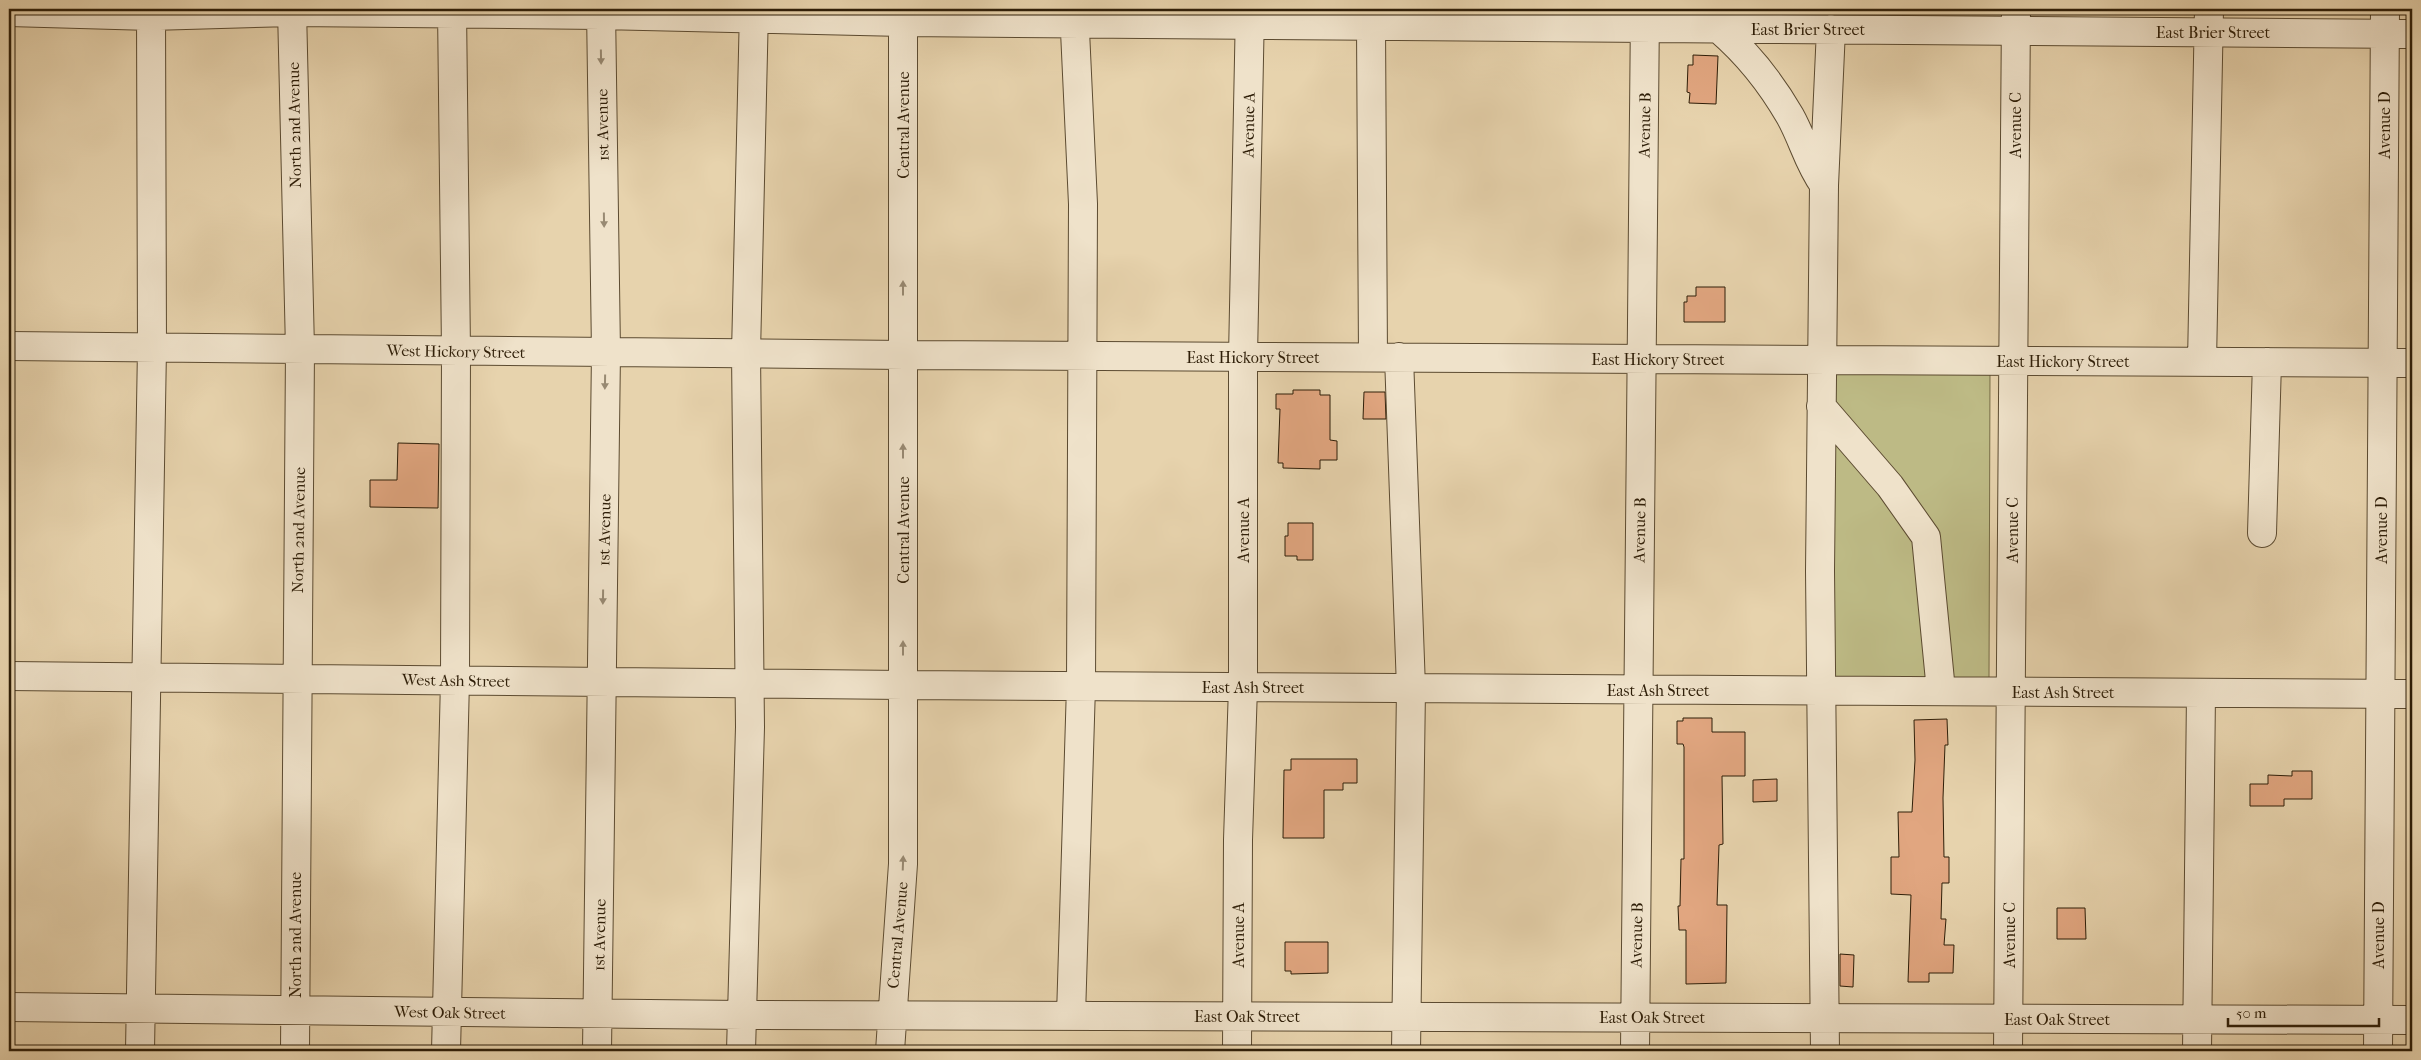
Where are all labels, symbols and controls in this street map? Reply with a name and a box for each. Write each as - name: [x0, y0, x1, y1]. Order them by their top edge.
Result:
- street label: East Brier Street: [1751, 20, 1865, 39]
- street label: East Brier Street: [2156, 23, 2270, 42]
- one-way arrow: [597, 50, 605, 66]
- street label: North 2nd Avenue: [284, 62, 305, 188]
- street label: Central Avenue: [894, 71, 913, 179]
- street label: 1st Avenue: [592, 89, 613, 161]
- street label: Avenue D: [2375, 91, 2394, 160]
- street label: Avenue A: [1238, 92, 1259, 159]
- street label: Avenue B: [1634, 92, 1655, 159]
- street label: Avenue C: [2006, 92, 2025, 159]
- one-way arrow: [600, 212, 608, 228]
- one-way arrow: [899, 280, 907, 296]
- street label: West Hickory Street: [385, 341, 526, 362]
- street label: East Hickory Street: [1186, 348, 1320, 367]
- street label: East Hickory Street: [1591, 350, 1725, 369]
- street label: East Hickory Street: [1996, 352, 2130, 371]
- one-way arrow: [601, 375, 609, 391]
- one-way arrow: [899, 442, 907, 458]
- street label: North 2nd Avenue: [288, 467, 309, 593]
- street label: Central Avenue: [894, 476, 913, 584]
- street label: 1st Avenue: [594, 494, 615, 566]
- street label: Avenue D: [2372, 496, 2391, 565]
- street label: Avenue A: [1234, 497, 1253, 564]
- street label: Avenue B: [1629, 497, 1650, 564]
- street label: Avenue C: [2003, 497, 2022, 564]
- one-way arrow: [599, 590, 607, 606]
- one-way arrow: [899, 640, 907, 656]
- street label: West Ash Street: [401, 670, 511, 691]
- street label: East Ash Street: [1201, 678, 1305, 697]
- street label: East Ash Street: [1606, 681, 1710, 700]
- street label: East Ash Street: [2011, 683, 2115, 702]
- one-way arrow: [899, 855, 907, 871]
- street label: North 2nd Avenue: [286, 872, 305, 998]
- street label: Central Avenue: [883, 881, 912, 989]
- street label: 1st Avenue: [589, 899, 610, 971]
- street label: Avenue D: [2369, 901, 2388, 970]
- street label: Avenue A: [1229, 902, 1248, 969]
- street label: Avenue B: [1626, 902, 1647, 969]
- street label: Avenue C: [2000, 902, 2019, 969]
- scale bar: [2228, 995, 2380, 1027]
- street label: West Oak Street: [393, 1002, 506, 1023]
- text: 50 m: [2236, 1004, 2267, 1022]
- street label: East Oak Street: [1194, 1007, 1300, 1026]
- street label: East Oak Street: [1599, 1008, 1705, 1027]
- street label: East Oak Street: [2004, 1010, 2110, 1029]

